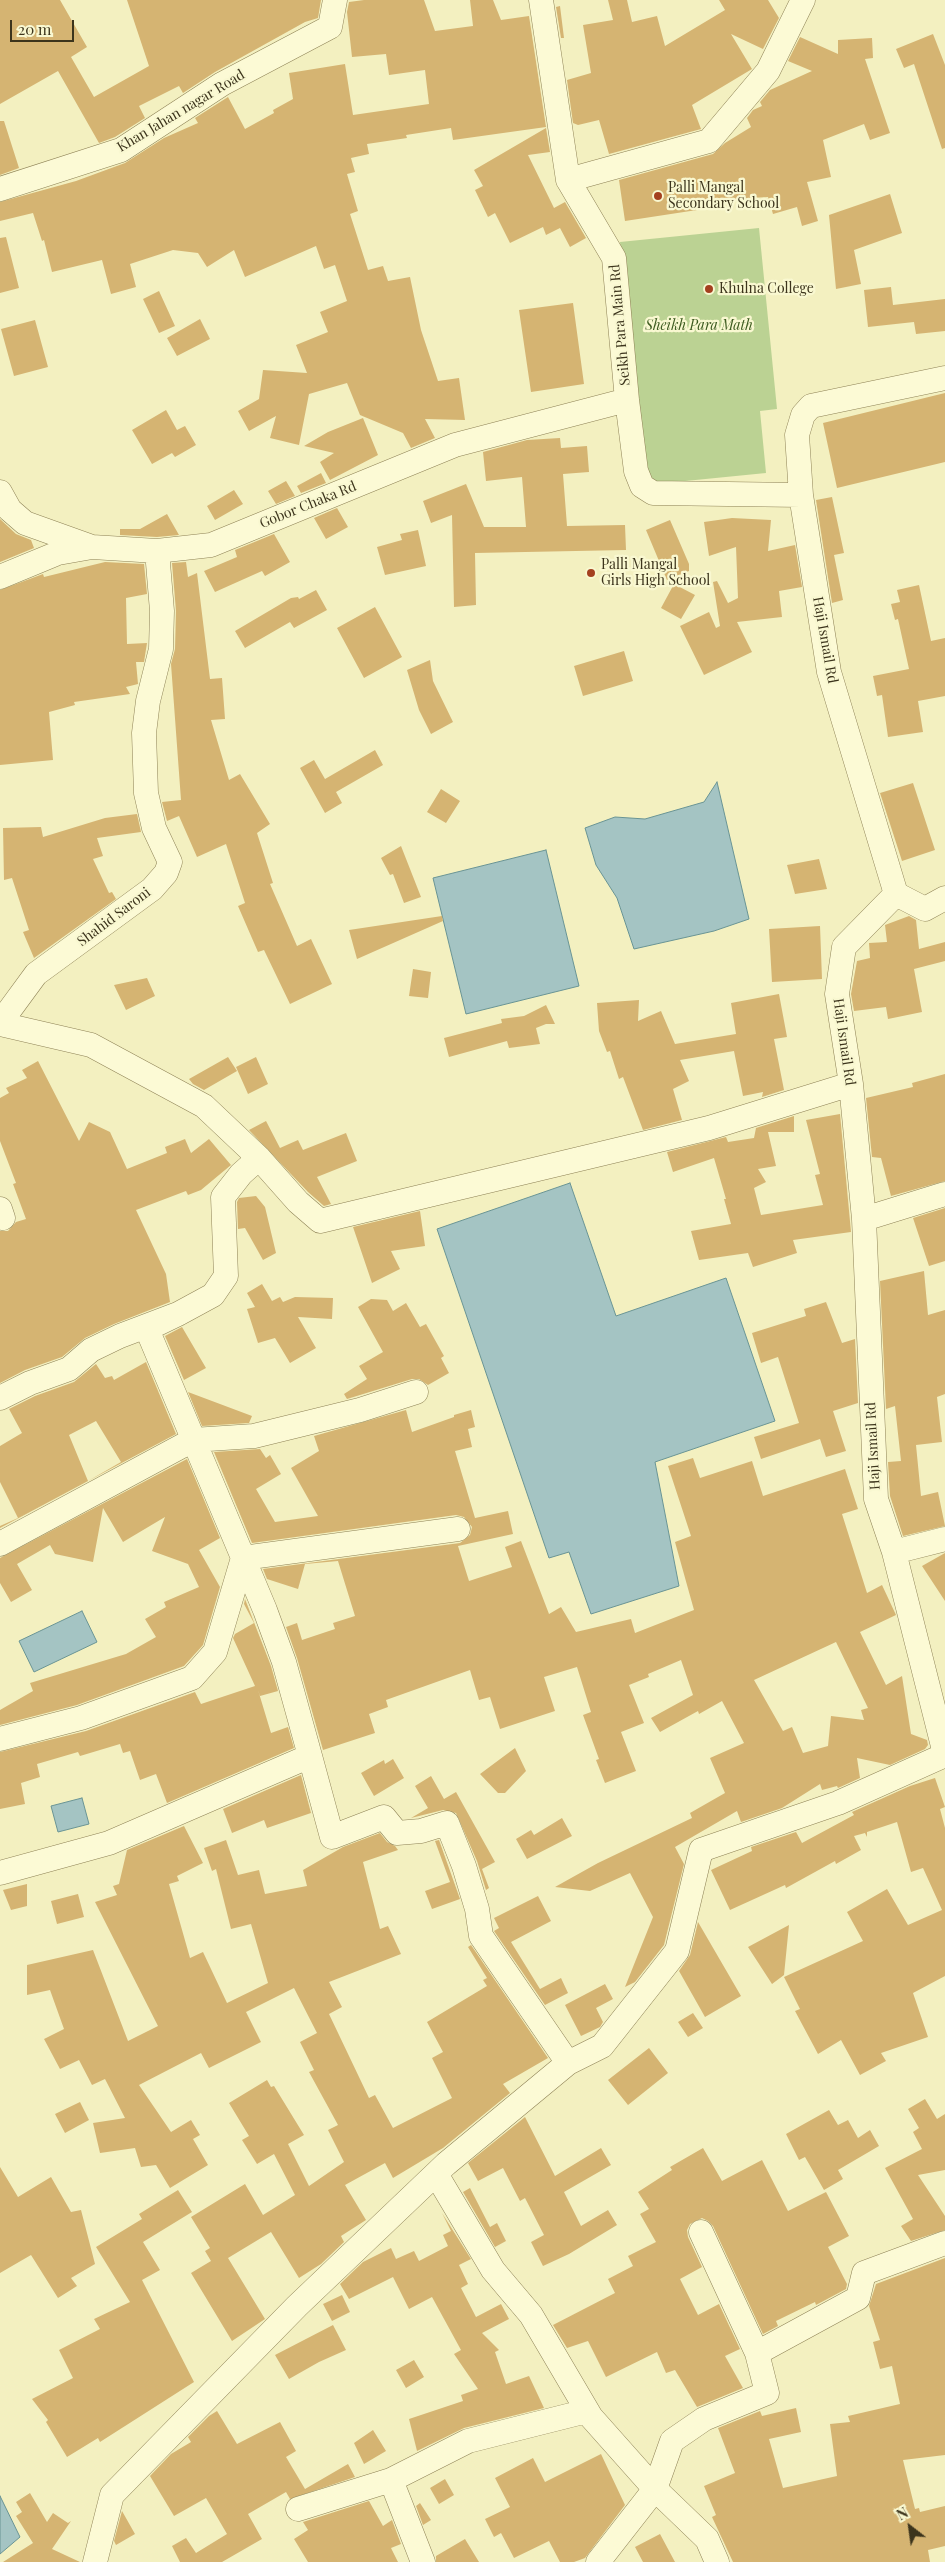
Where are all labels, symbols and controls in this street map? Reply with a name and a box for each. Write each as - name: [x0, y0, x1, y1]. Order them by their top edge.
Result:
- scale bar: [12, 10, 76, 42]
- text: 20 m: [18, 19, 51, 39]
- street label: Khan Jahan nagar Road: [114, 66, 248, 156]
- place label: Palli Mangal Secondary School: [668, 180, 779, 212]
- marker: Palli Mangal Secondary School: [652, 190, 664, 202]
- street label: Seikh Para Main Rd: [606, 264, 634, 386]
- place label: Khulna College: [719, 281, 814, 297]
- marker: Khulna College: [703, 283, 715, 295]
- park label: Sheikh Para Math: [645, 318, 753, 334]
- street label: Gobor Chaka Rd: [257, 478, 359, 532]
- place label: Palli Mangal Girls High School: [601, 557, 710, 590]
- marker: Palli Mangal Girls High School: [585, 567, 597, 579]
- street label: Haji Ismail Rd: [809, 595, 841, 685]
- street label: Shahid Saroni: [74, 884, 154, 950]
- street label: Haji Ismail Rd: [830, 997, 858, 1087]
- street label: Haji Ismail Rd: [862, 1402, 884, 1490]
- north arrow: [885, 2502, 935, 2552]
- text: N: [893, 2503, 911, 2524]

